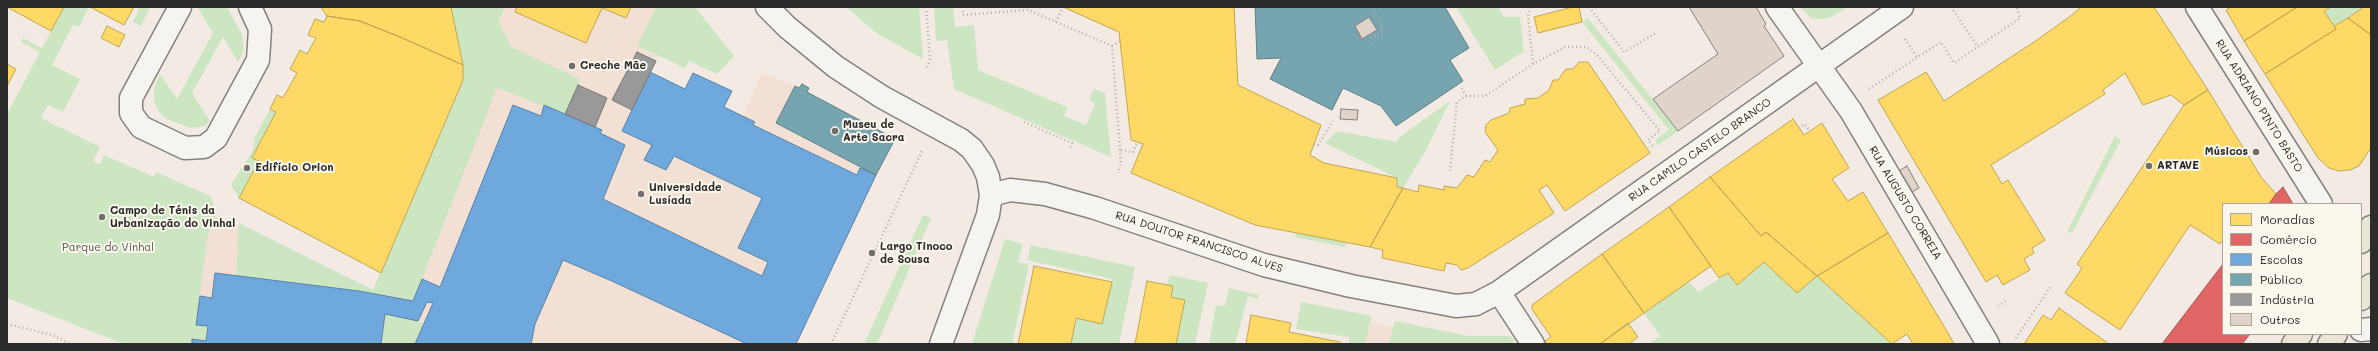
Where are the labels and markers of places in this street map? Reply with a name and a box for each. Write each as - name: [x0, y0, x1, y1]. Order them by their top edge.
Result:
- place label: Creche Mãe: [580, 59, 646, 73]
- marker: Creche Mãe: [567, 61, 577, 71]
- place label: Museu de Arte Sacra: [843, 118, 905, 144]
- marker: Museu de Arte Sacra: [830, 126, 840, 136]
- place label: Músicos: [2205, 145, 2248, 159]
- marker: Músicos: [2251, 147, 2261, 157]
- place label: ARTAVE: [2157, 159, 2199, 173]
- place label: Edifício Orion: [255, 161, 334, 175]
- marker: ARTAVE: [2144, 161, 2154, 171]
- marker: Edifício Orion: [242, 163, 252, 173]
- place label: Universidade Lusíada: [649, 181, 722, 207]
- marker: Universidade Lusíada: [636, 189, 646, 199]
- place label: Campo de Ténis da Urbanização do Vinhal: [110, 204, 235, 230]
- marker: Campo de Ténis da Urbanização do Vinhal: [97, 212, 107, 222]
- place label: Largo Tinoco de Sousa: [880, 240, 953, 266]
- marker: Largo Tinoco de Sousa: [867, 248, 877, 258]

